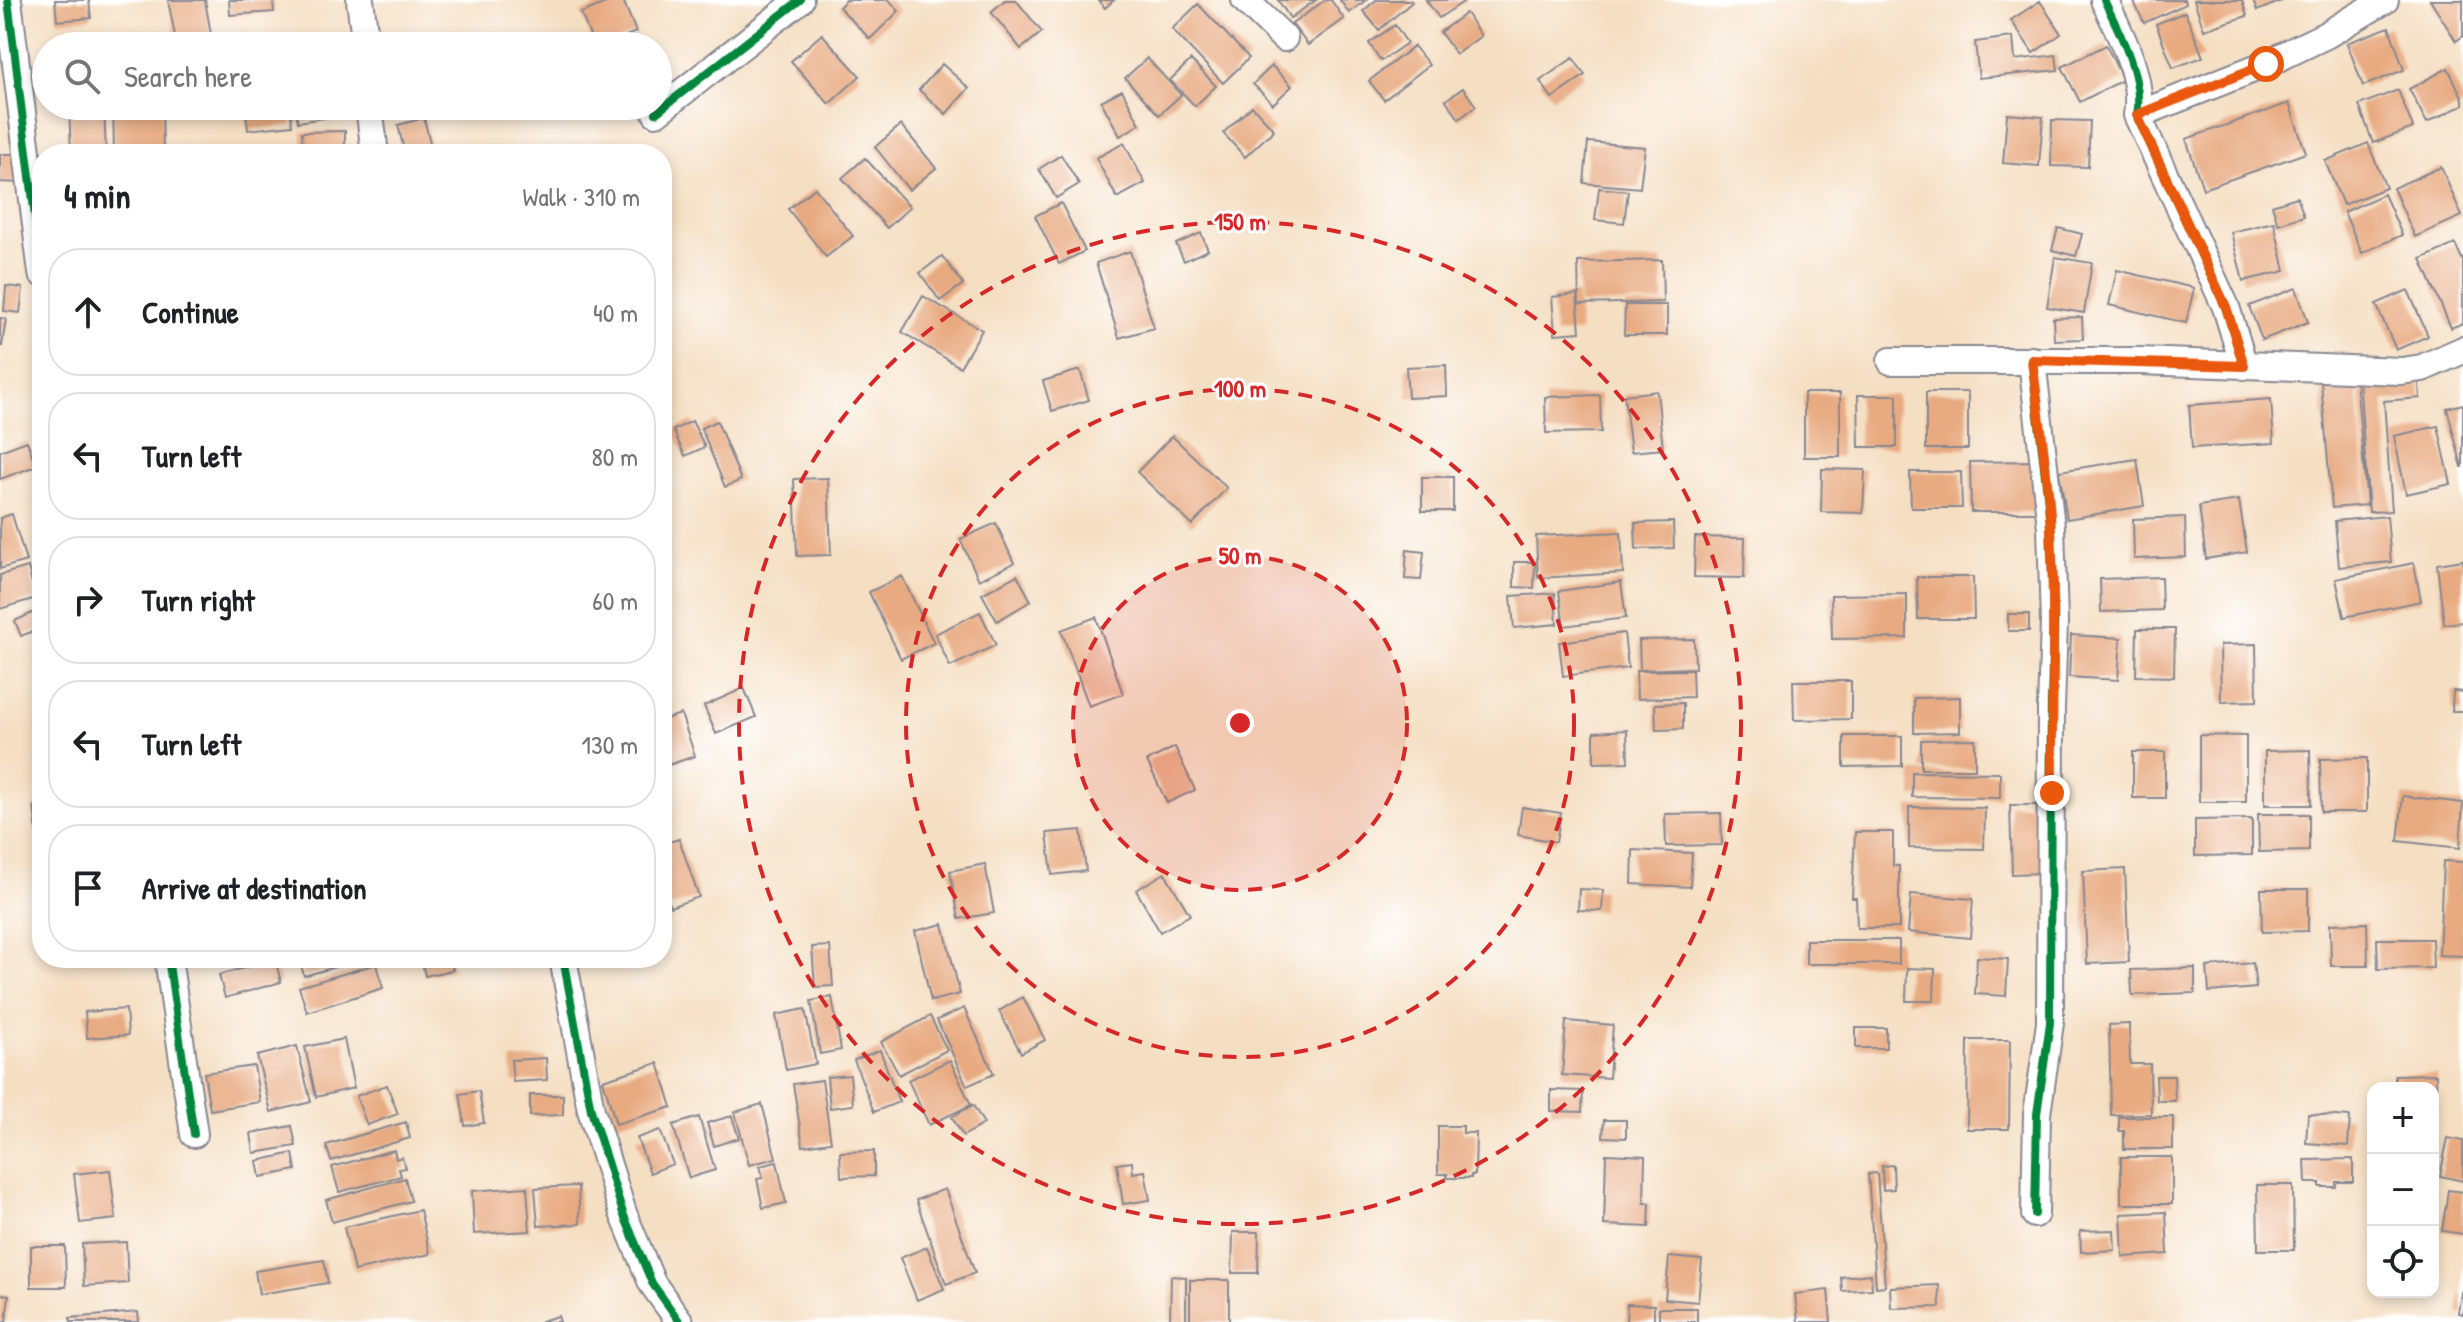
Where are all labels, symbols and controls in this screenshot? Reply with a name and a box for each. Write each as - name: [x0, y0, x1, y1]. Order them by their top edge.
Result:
- search box: [32, 32, 672, 120]
- route start: [2248, 46, 2284, 82]
- icon: search: [60, 54, 104, 98]
- text: Search here: [124, 56, 252, 96]
- text: 4 min: [64, 173, 131, 219]
- text: Walk · 310 m: [523, 179, 640, 214]
- text: 150 m: [1214, 205, 1266, 237]
- icon: ahead: [66, 290, 110, 334]
- text: Continue: [142, 292, 239, 332]
- text: 40 m: [593, 295, 638, 330]
- text: 100 m: [1214, 372, 1266, 404]
- icon: left: [66, 434, 110, 478]
- text: Turn left: [142, 436, 241, 476]
- text: 80 m: [591, 439, 638, 474]
- text: 50 m: [1219, 539, 1261, 571]
- icon: right: [66, 578, 110, 622]
- text: Turn right: [142, 580, 255, 620]
- text: 60 m: [592, 583, 638, 618]
- centre of rings: [1226, 709, 1254, 737]
- icon: left: [66, 722, 110, 766]
- text: Turn left: [142, 724, 241, 764]
- text: 130 m: [582, 727, 638, 762]
- route end: [2034, 775, 2070, 811]
- icon: arrive: [66, 866, 110, 910]
- text: Arrive at destination: [142, 868, 367, 908]
- map controls: [2367, 1082, 2439, 1298]
- button: +: [2367, 1082, 2439, 1154]
- button: −: [2367, 1154, 2439, 1226]
- button: locate: [2367, 1226, 2439, 1298]

